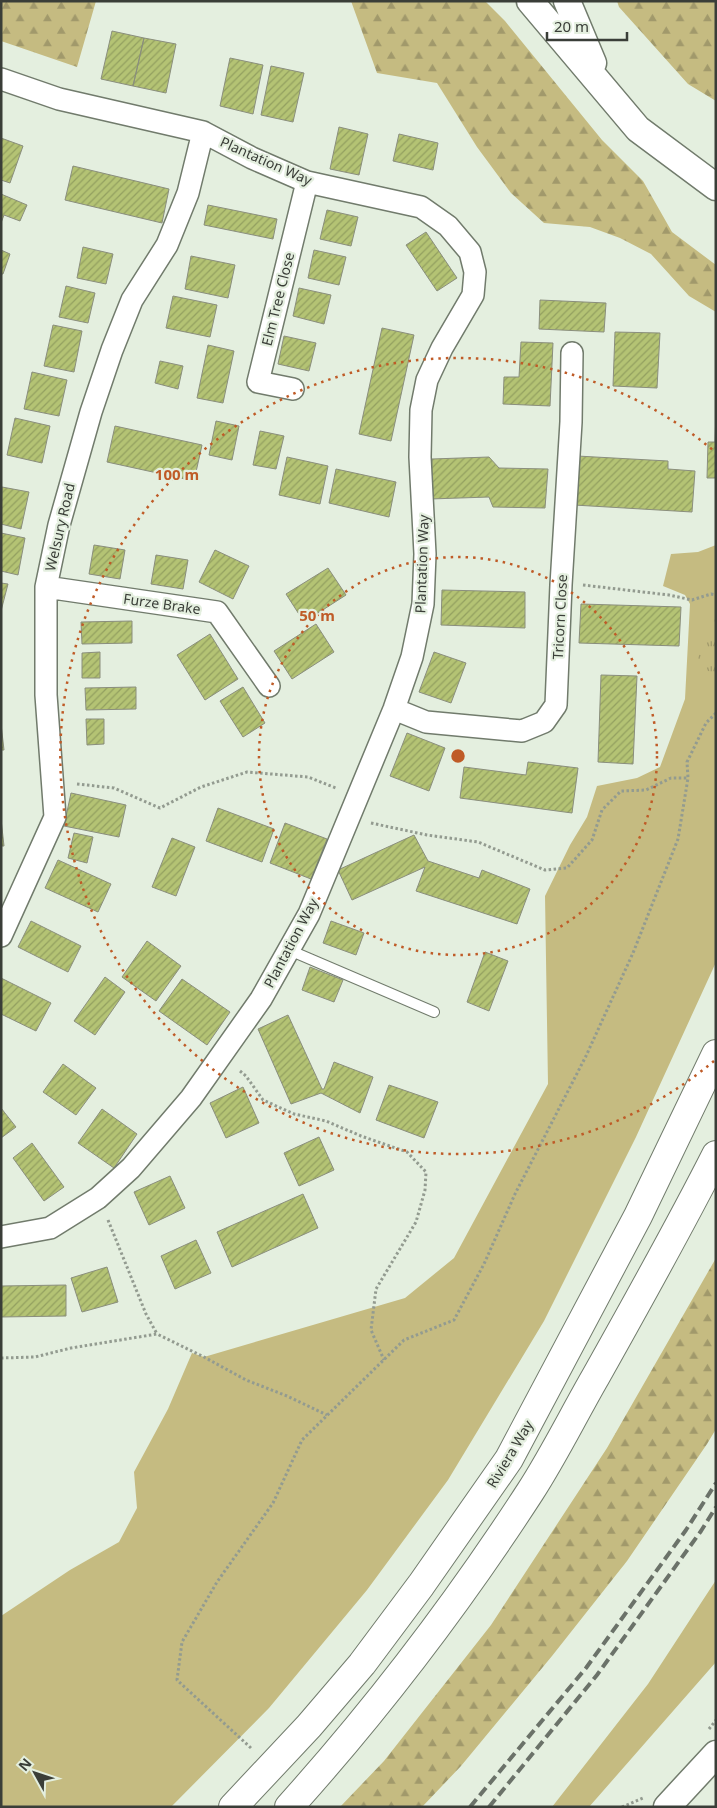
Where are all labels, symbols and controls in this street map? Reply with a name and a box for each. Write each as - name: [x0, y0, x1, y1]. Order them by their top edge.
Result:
- scale bar: [547, 10, 627, 42]
- text: 20 m: [554, 16, 589, 36]
- street label: Plantation Way: [217, 132, 316, 190]
- street label: Elm Tree Close: [257, 250, 298, 348]
- text: 100 m: [155, 464, 199, 484]
- street label: Welsury Road: [40, 481, 79, 573]
- street label: Plantation Way: [410, 513, 433, 614]
- street label: Tricorn Close: [548, 574, 571, 660]
- street label: Furze Brake: [122, 589, 202, 618]
- text: 50 m: [299, 605, 335, 625]
- centre of rings: [449, 747, 467, 765]
- street label: Plantation Way: [259, 894, 323, 991]
- street label: Riviera Way: [482, 1416, 538, 1491]
- north arrow: [10, 1748, 60, 1798]
- text: N: [14, 1754, 36, 1775]

